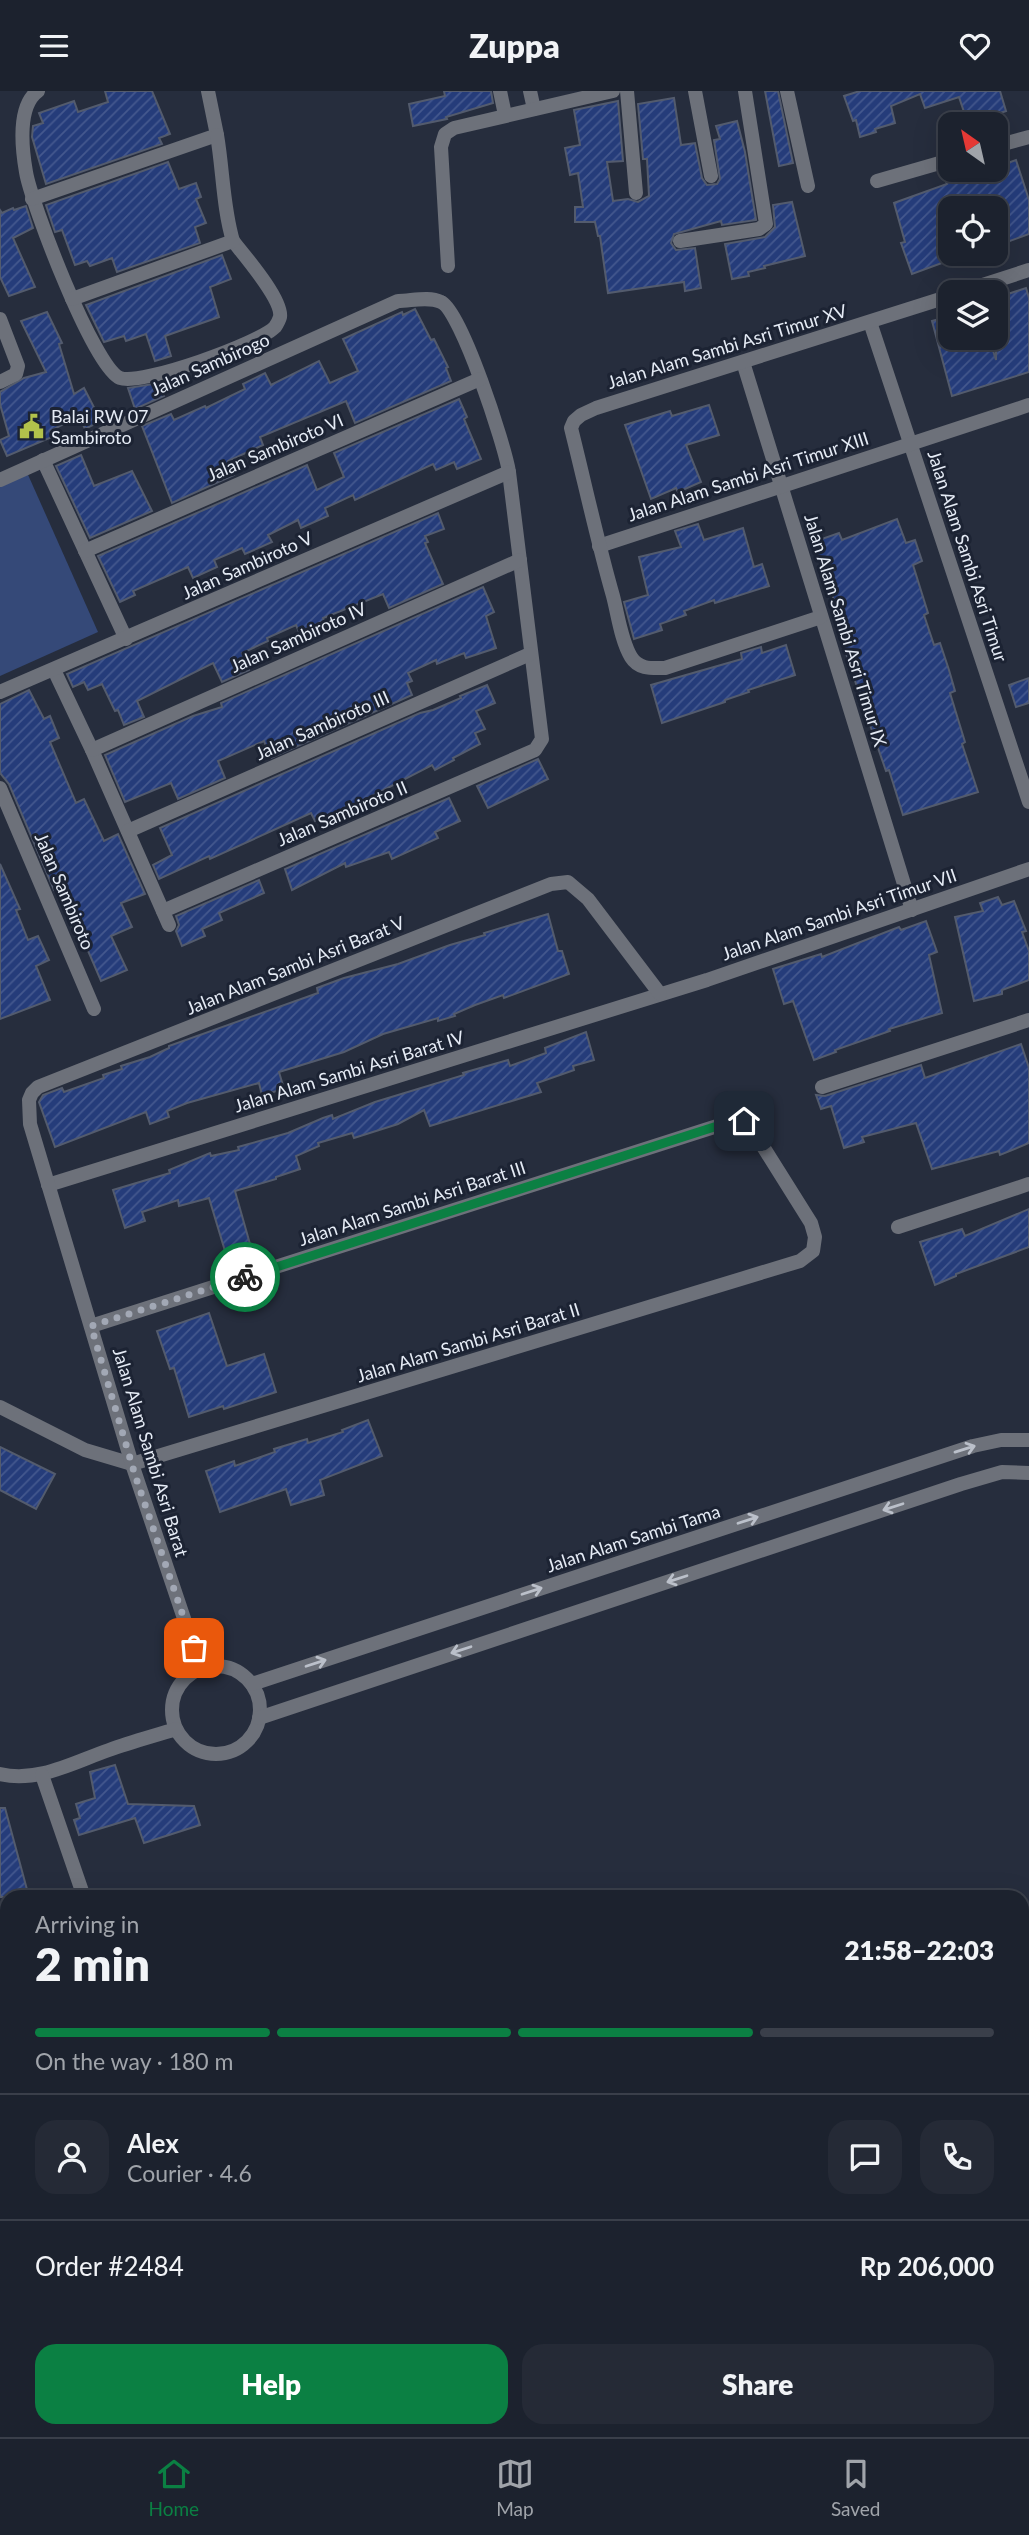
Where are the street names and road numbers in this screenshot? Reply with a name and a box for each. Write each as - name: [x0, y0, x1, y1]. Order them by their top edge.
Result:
- street label: Jalan Alam Sambi Asri Timur XV: [605, 299, 850, 393]
- street label: Jalan Sambirogo: [147, 328, 273, 400]
- street label: Jalan Sambiroto VI: [204, 408, 346, 486]
- street label: Jalan Alam Sambi Asri Timur XIII: [625, 427, 871, 525]
- street label: Jalan Alam Sambi Asri Timur: [923, 447, 1013, 665]
- street label: Jalan Alam Sambi Asri Timur IX: [800, 511, 892, 749]
- street label: Jalan Sambiroto V: [178, 526, 317, 604]
- street label: Jalan Sambiroto IV: [227, 597, 370, 677]
- street label: Jalan Sambiroto III: [252, 686, 392, 764]
- street label: Jalan Sambiroto II: [274, 776, 410, 850]
- street label: Jalan Sambiroto: [31, 829, 99, 953]
- street label: Jalan Alam Sambi Asri Timur VII: [719, 863, 959, 965]
- street label: Jalan Alam Sambi Asri Barat V: [183, 911, 408, 1019]
- street label: Jalan Alam Sambi Asri Barat IV: [231, 1025, 467, 1117]
- street label: Jalan Alam Sambi Asri Barat III: [296, 1156, 528, 1250]
- street label: Jalan Alam Sambi Asri Barat II: [354, 1298, 582, 1386]
- street label: Jalan Alam Sambi Asri Barat: [109, 1345, 193, 1560]
- street label: Jalan Alam Sambi Tama: [543, 1500, 723, 1576]

